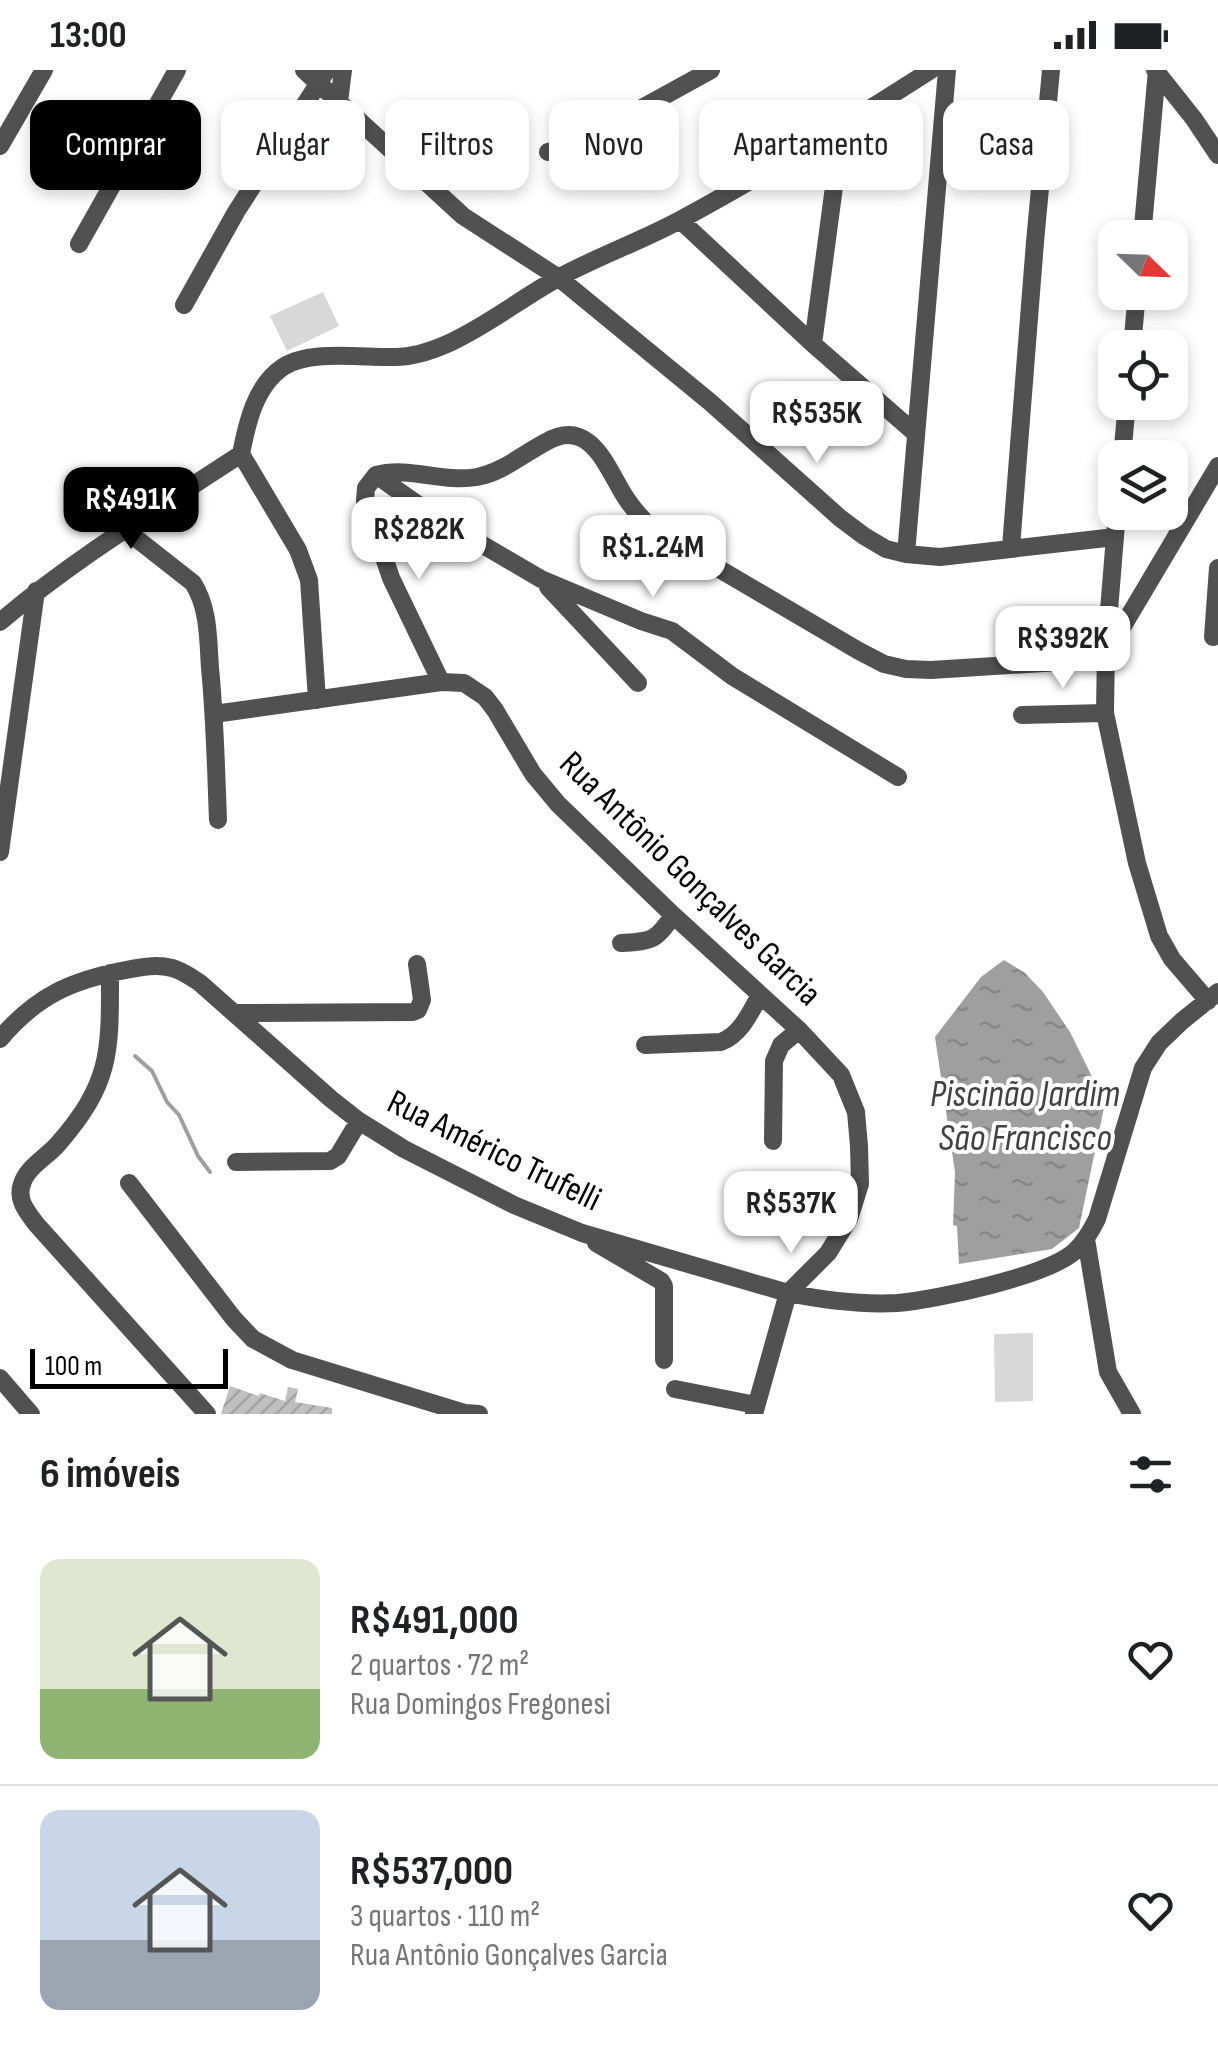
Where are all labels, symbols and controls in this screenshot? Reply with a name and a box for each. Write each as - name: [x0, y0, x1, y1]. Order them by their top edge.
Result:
- text: 13:00: [50, 13, 127, 58]
- chip: Comprar: [30, 100, 201, 190]
- chip: Alugar: [221, 100, 365, 190]
- chip: Filtros: [385, 100, 529, 190]
- chip: Novo: [549, 100, 679, 190]
- chip: Apartamento: [699, 100, 923, 190]
- chip: Casa: [943, 100, 1069, 190]
- north arrow: [1098, 220, 1188, 310]
- map controls: [1098, 220, 1188, 530]
- button: locate: [1098, 330, 1188, 420]
- pin: R$535K: [736, 381, 898, 466]
- text: R$535K: [772, 394, 862, 433]
- button: layers: [1098, 440, 1188, 530]
- pin: R$491K: [50, 467, 212, 552]
- text: R$491K: [86, 480, 176, 519]
- pin: R$282K: [338, 497, 500, 582]
- text: R$282K: [373, 510, 465, 549]
- pin: R$1.24M: [561, 515, 745, 600]
- text: R$1.24M: [602, 528, 704, 567]
- pin: R$392K: [982, 606, 1144, 691]
- text: R$392K: [1017, 619, 1109, 658]
- street label: Rua Antônio Gonçalves Garcia: [550, 743, 830, 1015]
- water label: Piscinão Jardim São Francisco: [930, 1072, 1120, 1161]
- street label: Rua Américo Trufelli: [380, 1081, 608, 1221]
- pin: R$537K: [710, 1171, 872, 1256]
- text: R$537K: [746, 1184, 836, 1223]
- scale bar: [30, 1344, 228, 1388]
- text: 100 m: [45, 1350, 102, 1383]
- icon: filters: [1123, 1447, 1178, 1502]
- text: 6 imóveis: [40, 1449, 181, 1500]
- text: R$491,000: [350, 1595, 518, 1646]
- icon: home: [120, 1599, 240, 1719]
- icon: heart: [1123, 1632, 1178, 1687]
- text: 2 quartos · 72 m²: [350, 1646, 529, 1685]
- text: Rua Domingos Fregonesi: [350, 1685, 611, 1724]
- text: R$537,000: [350, 1846, 513, 1897]
- icon: home: [120, 1850, 240, 1970]
- icon: heart: [1123, 1883, 1178, 1938]
- text: 3 quartos · 110 m²: [350, 1897, 540, 1936]
- text: Rua Antônio Gonçalves Garcia: [350, 1936, 668, 1975]

